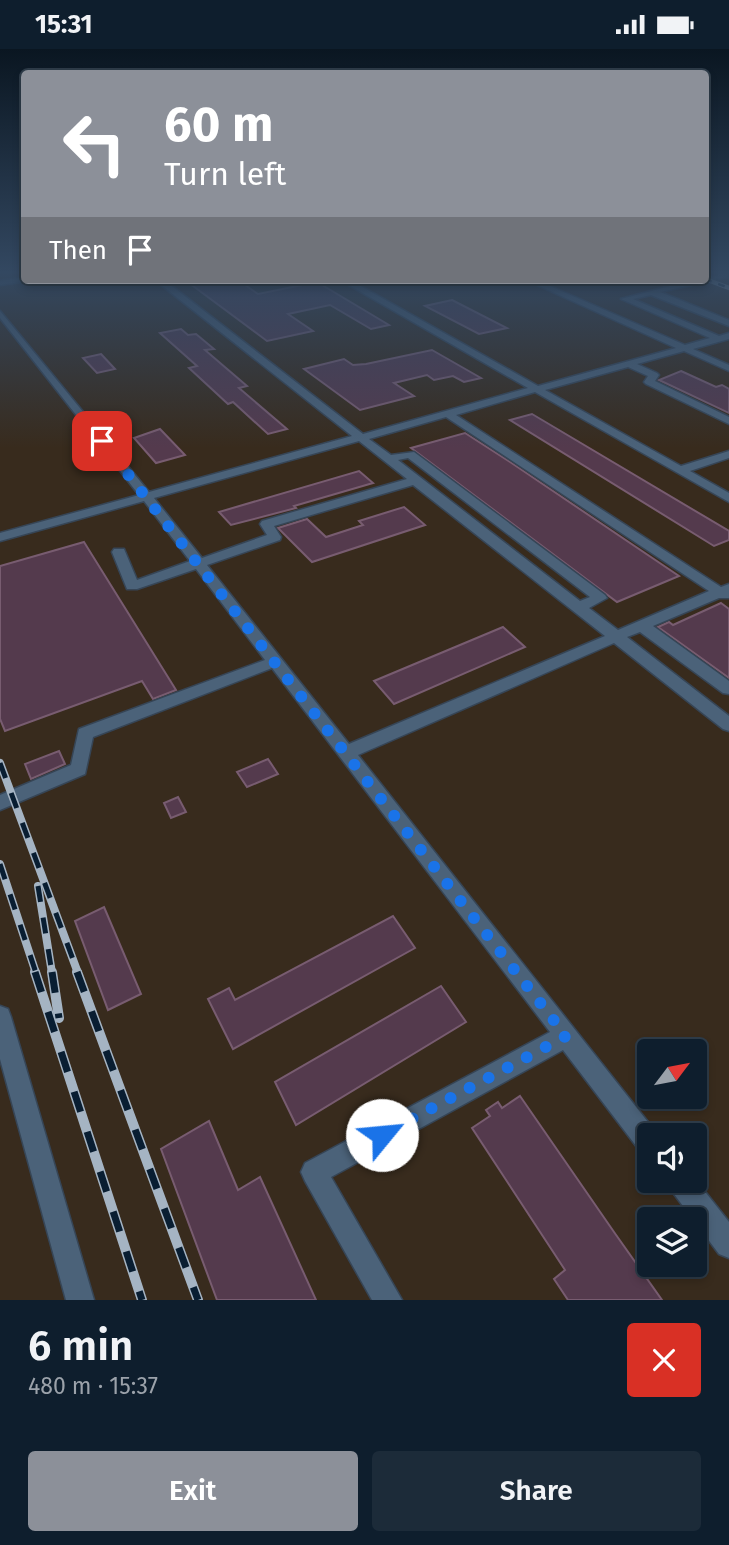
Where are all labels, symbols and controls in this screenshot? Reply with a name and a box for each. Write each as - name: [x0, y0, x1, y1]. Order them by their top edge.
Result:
- text: 15:31: [35, 9, 93, 40]
- text: 60 m: [164, 95, 273, 154]
- icon: left: [49, 98, 140, 189]
- text: Turn left: [164, 155, 286, 193]
- icon: arrive: [121, 231, 159, 269]
- text: Then: [49, 235, 107, 266]
- pin: [72, 411, 132, 471]
- icon: arrive: [83, 422, 121, 460]
- north arrow: [637, 1039, 707, 1109]
- map controls: [637, 1039, 707, 1277]
- position arrow: [345, 1098, 419, 1172]
- button: sound: [637, 1123, 707, 1193]
- button: layers: [637, 1207, 707, 1277]
- text: 6 min: [28, 1321, 133, 1371]
- button: close: [627, 1323, 701, 1397]
- text: 480 m · 15:37: [28, 1372, 158, 1400]
- button: Exit: [28, 1451, 358, 1531]
- button: Share: [372, 1451, 701, 1531]

